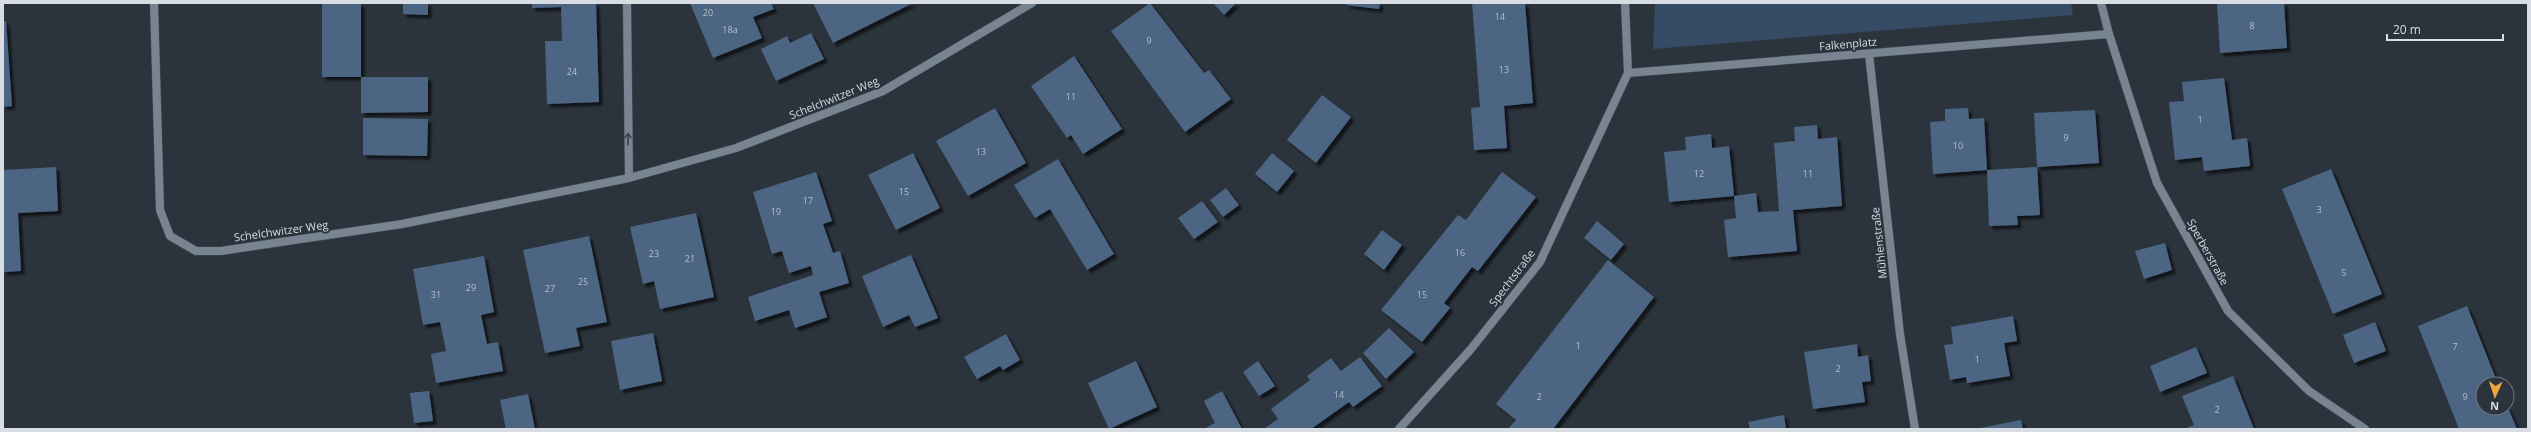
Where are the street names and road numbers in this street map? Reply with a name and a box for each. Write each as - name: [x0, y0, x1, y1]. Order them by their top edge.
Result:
- street label: Falkenplatz: [1818, 34, 1877, 53]
- street label: Schelchwitzer Weg: [787, 73, 881, 122]
- street label: Mühlenstraße: [1867, 207, 1890, 280]
- street label: Schelchwitzer Weg: [233, 216, 329, 245]
- street label: Sperberstraße: [2184, 216, 2233, 288]
- street label: Spechtstraße: [1485, 246, 1538, 309]

